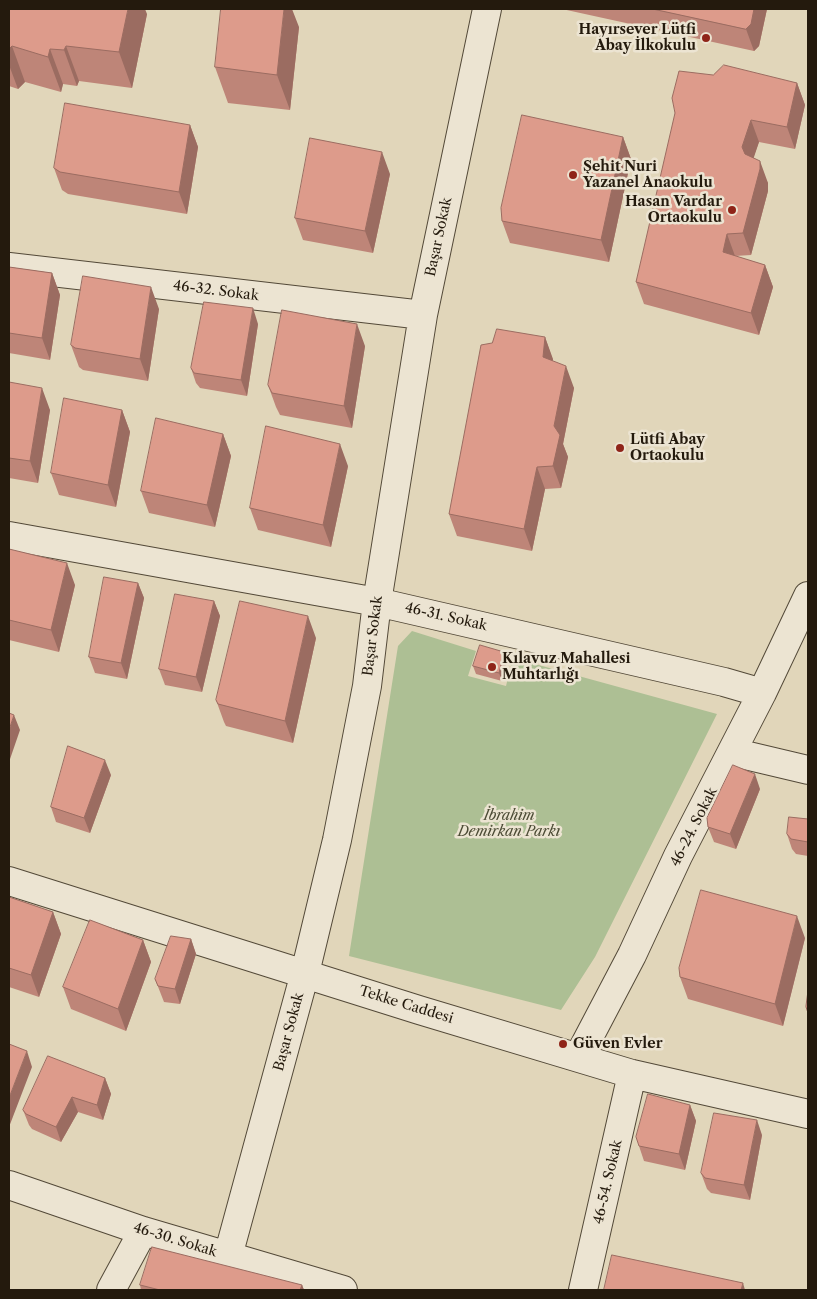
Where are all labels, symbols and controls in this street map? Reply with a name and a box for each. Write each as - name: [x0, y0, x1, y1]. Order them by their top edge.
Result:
- place label: Hayırsever Lütfi Abay İlkokulu: [579, 22, 696, 54]
- marker: Hayırsever Lütfi Abay İlkokulu: [700, 32, 712, 44]
- place label: Şehit Nuri Yazanel Anaokulu: [583, 159, 713, 192]
- marker: Şehit Nuri Yazanel Anaokulu: [567, 169, 579, 181]
- place label: Hasan Vardar Ortaokulu: [625, 194, 722, 226]
- street label: Başar Sokak: [422, 196, 456, 278]
- marker: Hasan Vardar Ortaokulu: [726, 204, 738, 216]
- street label: 46-32. Sokak: [172, 277, 260, 305]
- place label: Lütfi Abay Ortaokulu: [630, 432, 705, 464]
- marker: Lütfi Abay Ortaokulu: [614, 442, 626, 454]
- street label: Başar Sokak: [360, 595, 386, 677]
- street label: 46-31. Sokak: [403, 599, 489, 635]
- place label: Kılavuz Mahallesi Muhtarlığı: [502, 651, 630, 684]
- marker: Kılavuz Mahallesi Muhtarlığı: [486, 661, 498, 673]
- street label: 46-24. Sokak: [667, 785, 721, 869]
- park label: İbrahim Demirkan Parkı: [458, 808, 560, 840]
- street label: Tekke Caddesi: [357, 983, 455, 1027]
- street label: Başar Sokak: [270, 991, 308, 1073]
- place label: Güven Evler: [573, 1036, 662, 1052]
- marker: Güven Evler: [557, 1038, 569, 1050]
- street label: 46-54. Sokak: [590, 1138, 626, 1226]
- street label: 46-30. Sokak: [131, 1219, 219, 1261]

